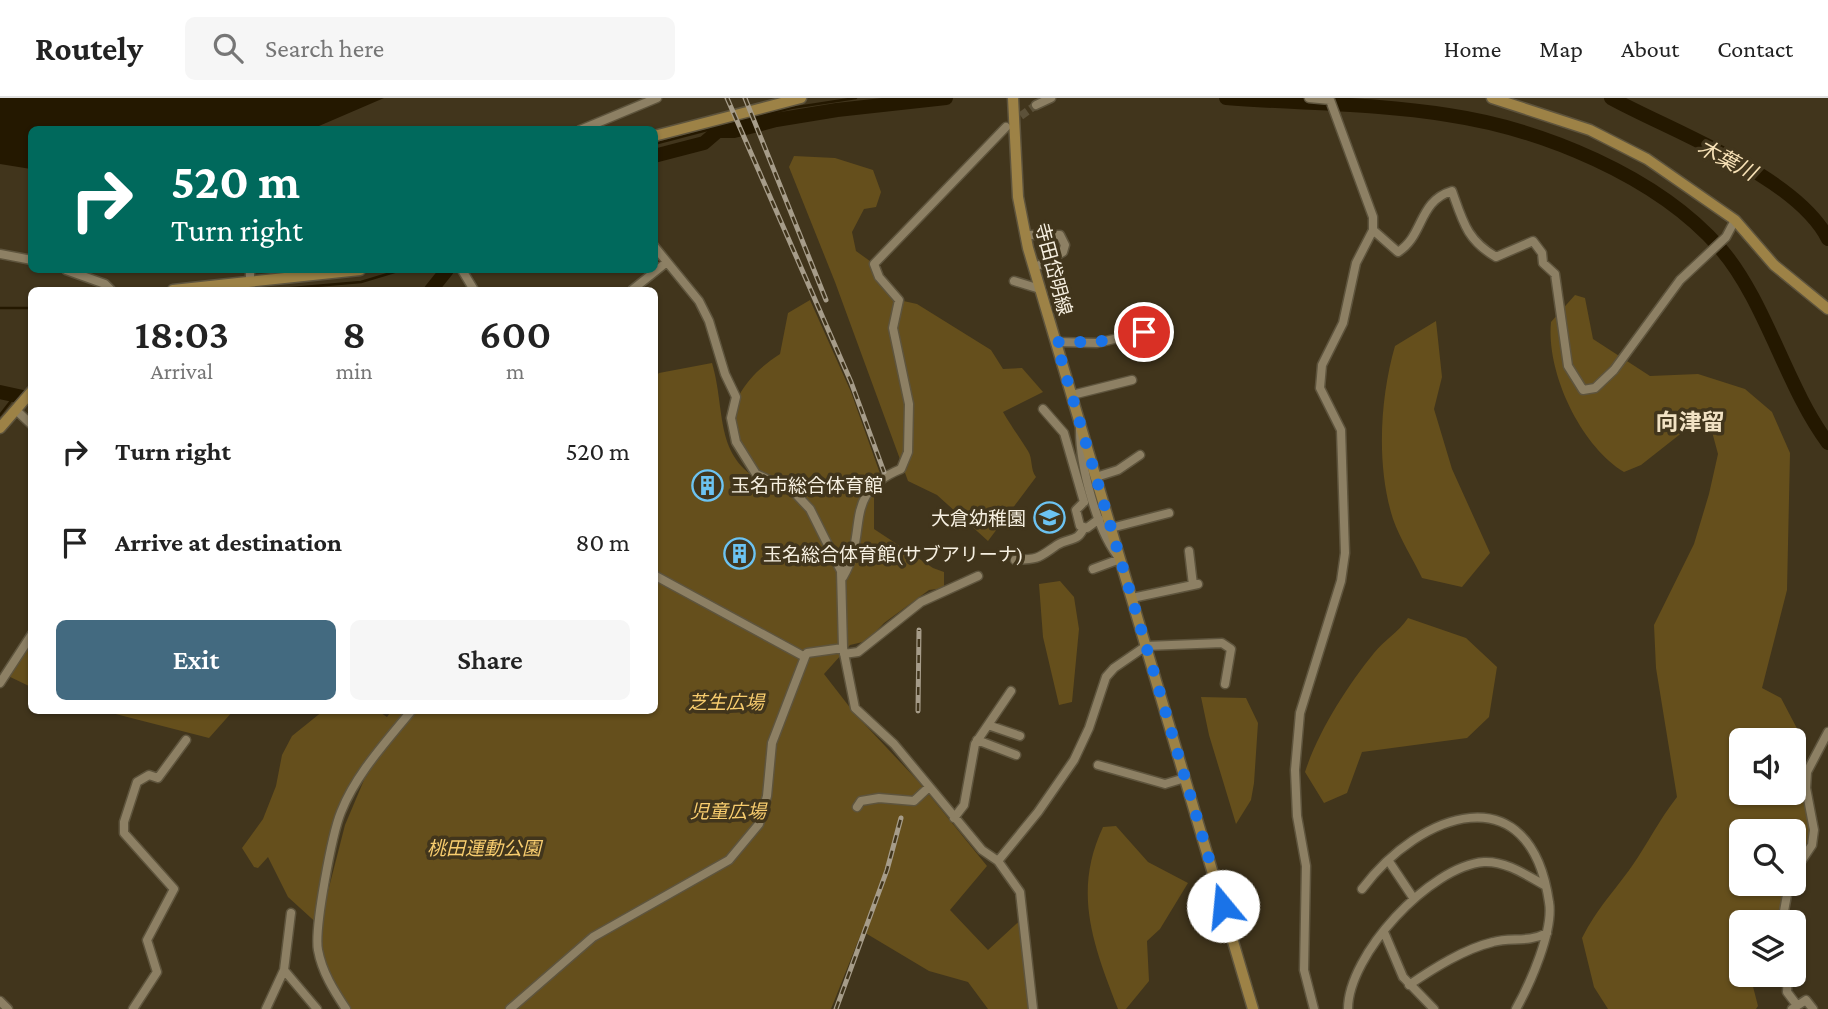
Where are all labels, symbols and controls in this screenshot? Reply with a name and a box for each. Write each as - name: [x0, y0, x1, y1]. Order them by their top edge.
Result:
- search box: [185, 17, 675, 80]
- icon: search: [209, 29, 247, 67]
- text: Routely: [35, 30, 143, 67]
- text: Search here: [265, 34, 384, 63]
- text: Home: [1444, 35, 1501, 62]
- text: Map: [1539, 35, 1583, 62]
- text: About: [1621, 35, 1679, 62]
- text: Contact: [1717, 35, 1793, 62]
- water label: 木葉川: [1694, 135, 1762, 186]
- icon: right: [56, 154, 147, 245]
- text: 520 m: [171, 154, 300, 209]
- text: Turn right: [171, 212, 303, 248]
- street label: 寺田岱明線: [1031, 221, 1076, 318]
- pin: [1114, 302, 1174, 362]
- text: 18:03: [135, 310, 229, 357]
- text: 8: [342, 310, 366, 357]
- text: 600: [479, 310, 551, 357]
- icon: arrive: [1125, 313, 1163, 351]
- text: Arrival: [151, 358, 213, 384]
- text: min: [336, 358, 373, 384]
- text: m: [506, 358, 525, 384]
- district label: 向津留: [1656, 409, 1725, 435]
- icon: right: [56, 433, 94, 471]
- text: Turn right: [115, 437, 231, 466]
- text: 520 m: [566, 437, 630, 466]
- building icon: 玉名市総合体育館: [691, 468, 725, 502]
- place label: 玉名市総合体育館: [731, 475, 883, 496]
- school or university icon: 大倉幼稚園: [1032, 501, 1066, 535]
- place label: 大倉幼稚園: [931, 508, 1026, 529]
- icon: arrive: [56, 524, 94, 562]
- text: Arrive at destination: [115, 528, 342, 557]
- text: 80 m: [576, 528, 630, 557]
- building icon: 玉名総合体育館(サブアリーナ): [723, 537, 757, 571]
- place label: 玉名総合体育館(サブアリーナ): [763, 544, 1023, 566]
- button: Exit: [56, 620, 336, 700]
- button: Share: [350, 620, 630, 700]
- park label: 芝生広場: [688, 692, 766, 713]
- map controls: [1729, 728, 1806, 987]
- button: sound: [1729, 728, 1806, 805]
- park label: 児童広場: [690, 801, 768, 822]
- button: search: [1729, 819, 1806, 896]
- park label: 桃田運動公園: [427, 838, 544, 859]
- position arrow: [1186, 869, 1260, 943]
- button: layers: [1729, 910, 1806, 987]

